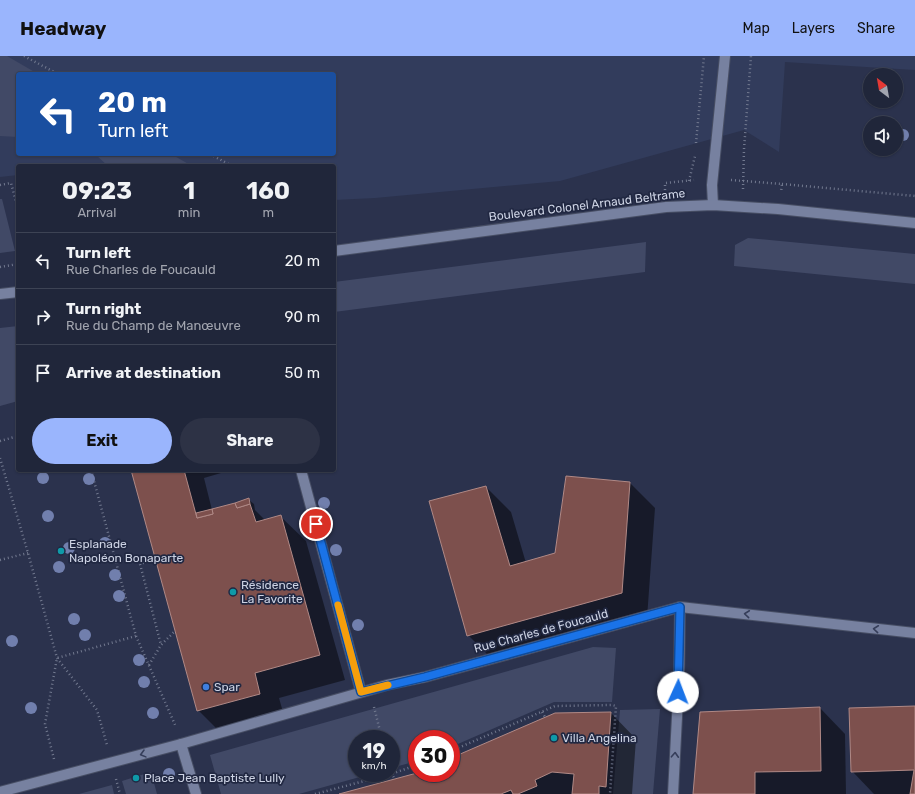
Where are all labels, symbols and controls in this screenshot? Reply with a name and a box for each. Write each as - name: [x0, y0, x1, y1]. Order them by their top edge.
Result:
- text: Headway: [20, 17, 106, 40]
- text: Map: [743, 20, 770, 37]
- text: Layers: [792, 20, 835, 37]
- text: Share: [857, 20, 895, 37]
- north arrow: [863, 68, 903, 108]
- map controls: [863, 68, 903, 156]
- text: 20 m: [98, 86, 167, 119]
- icon: left: [32, 88, 84, 140]
- button: sound: [863, 116, 903, 156]
- text: Turn left: [98, 120, 168, 142]
- text: 09:23: [62, 177, 132, 205]
- text: 1: [183, 177, 195, 205]
- text: 160: [246, 177, 290, 205]
- street label: Boulevard Colonel Arnaud Beltrame: [488, 186, 686, 224]
- text: Arrival: [77, 205, 116, 220]
- text: min: [178, 205, 200, 220]
- text: m: [262, 205, 274, 220]
- text: Turn left: [66, 244, 131, 262]
- icon: left: [32, 250, 54, 272]
- text: 20 m: [285, 252, 320, 270]
- text: Rue Charles de Foucauld: [66, 262, 216, 277]
- text: Turn right: [66, 300, 141, 318]
- icon: right: [32, 306, 54, 328]
- text: 90 m: [285, 308, 320, 326]
- text: Rue du Champ de Manœuvre: [66, 318, 241, 333]
- icon: arrive: [32, 362, 54, 384]
- text: Arrive at destination: [66, 364, 221, 382]
- text: 50 m: [285, 364, 320, 382]
- button: Exit: [32, 418, 172, 464]
- button: Share: [180, 418, 320, 464]
- pin: [299, 507, 333, 541]
- icon: arrive: [305, 513, 327, 535]
- place label: Esplanade Napoléon Bonaparte: [69, 537, 184, 565]
- marker: Esplanade Napoléon Bonaparte: [56, 546, 66, 556]
- place label: Résidence La Favorite: [241, 578, 303, 606]
- marker: Résidence La Favorite: [228, 587, 238, 597]
- street label: Rue Charles de Foucauld: [472, 606, 610, 656]
- one-way arrow: [744, 610, 750, 619]
- one-way arrow: [873, 624, 879, 633]
- position arrow: [657, 671, 699, 713]
- place label: Spar: [214, 680, 240, 694]
- marker: Spar: [201, 682, 211, 692]
- speed limit sign: 30: [408, 730, 460, 782]
- place label: Villa Angelina: [562, 731, 637, 745]
- marker: Villa Angelina: [549, 733, 559, 743]
- text: 19: [363, 739, 385, 763]
- one-way arrow: [140, 749, 147, 758]
- one-way arrow: [671, 752, 680, 758]
- text: km/h: [362, 760, 386, 772]
- place label: Place Jean Baptiste Lully: [144, 771, 285, 785]
- marker: Place Jean Baptiste Lully: [131, 773, 141, 783]

